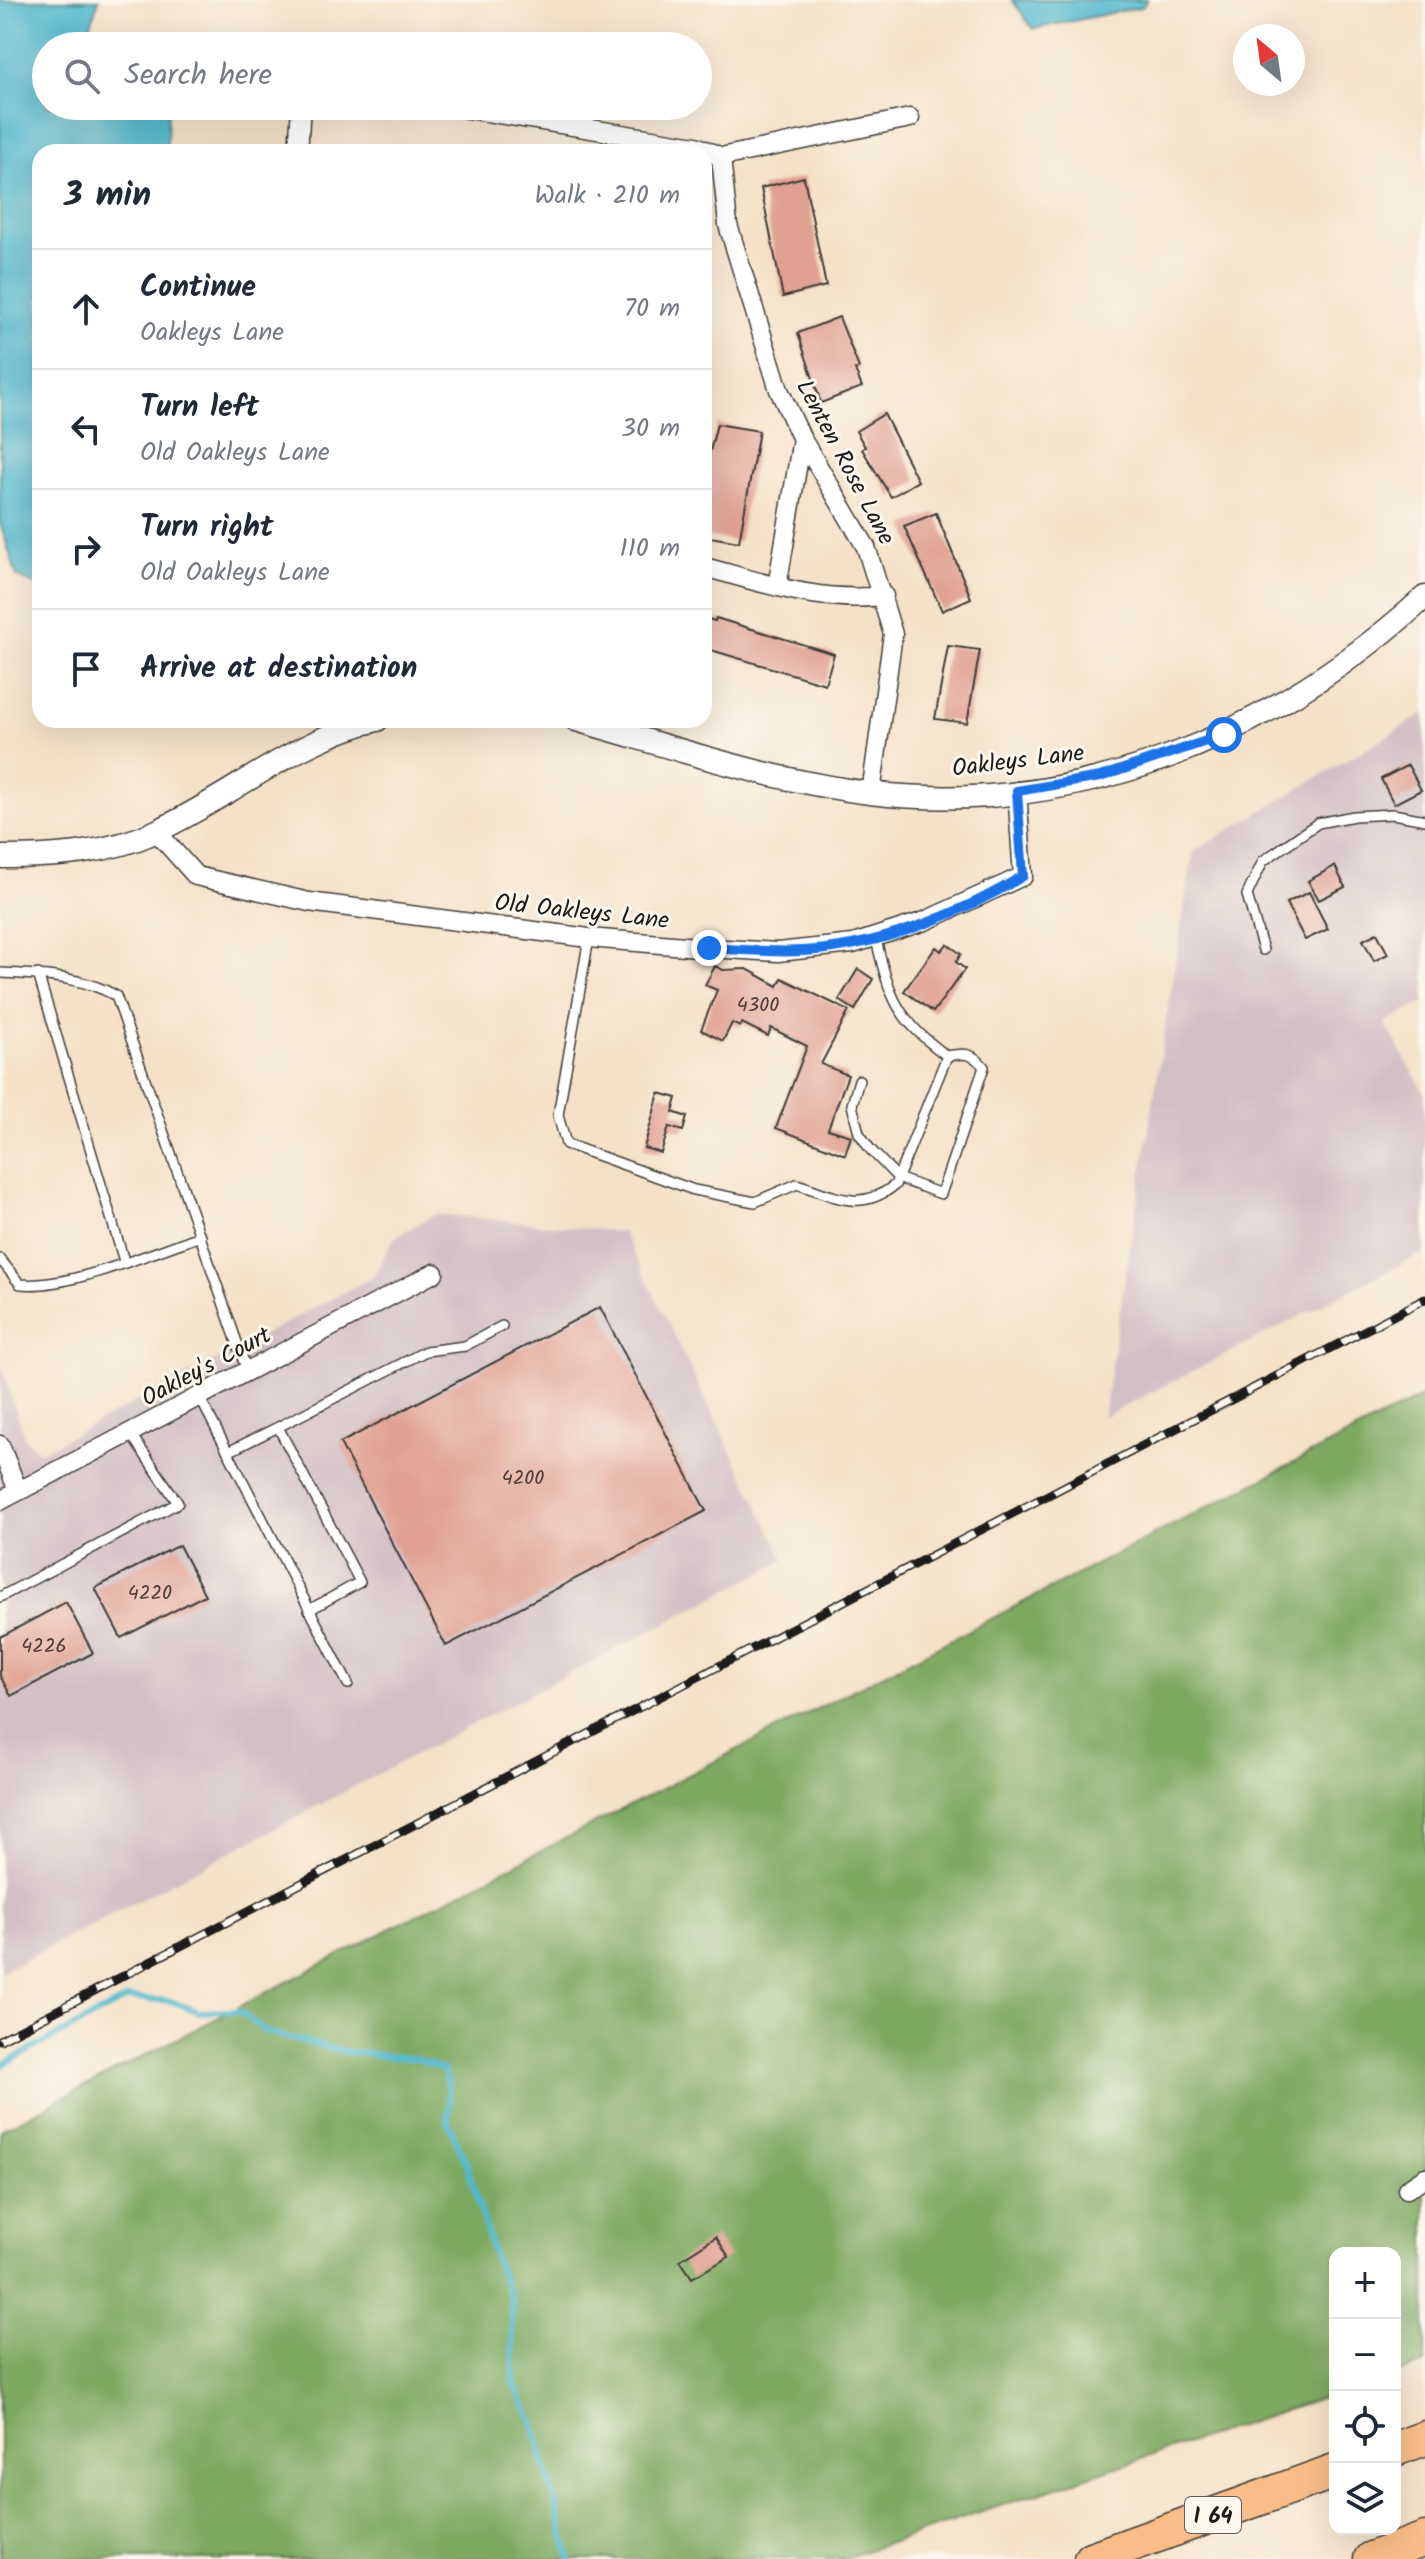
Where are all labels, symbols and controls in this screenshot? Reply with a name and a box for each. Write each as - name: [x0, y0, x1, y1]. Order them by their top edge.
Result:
- north arrow: [1233, 24, 1305, 96]
- search box: [32, 32, 712, 120]
- text: Search here: [124, 52, 272, 100]
- icon: search: [60, 54, 104, 98]
- text: 3 min: [64, 169, 151, 223]
- text: Walk · 210 m: [535, 175, 680, 217]
- text: Continue: [140, 264, 256, 312]
- icon: ahead: [64, 287, 108, 331]
- text: 70 m: [624, 288, 680, 330]
- text: Oakleys Lane: [140, 312, 284, 354]
- street label: Lenten Rose Lane: [785, 373, 905, 553]
- text: Turn left: [140, 384, 259, 432]
- icon: left: [64, 407, 108, 451]
- text: 30 m: [621, 408, 680, 450]
- text: Old Oakleys Lane: [140, 432, 330, 474]
- text: Turn right: [140, 504, 273, 552]
- icon: right: [64, 527, 108, 571]
- text: 110 m: [620, 528, 680, 570]
- text: Old Oakleys Lane: [140, 552, 330, 594]
- text: Arrive at destination: [140, 645, 417, 693]
- icon: arrive: [64, 647, 108, 691]
- route start: [1206, 717, 1242, 753]
- street label: Oakleys Lane: [950, 734, 1087, 789]
- street label: Old Oakleys Lane: [493, 884, 671, 941]
- route end: [691, 930, 727, 966]
- house number: 4300: [737, 990, 779, 1022]
- street label: Oakley's Court: [135, 1316, 279, 1418]
- house number: 4200: [502, 1463, 544, 1495]
- house number: 4220: [128, 1578, 172, 1610]
- house number: 4226: [21, 1631, 67, 1663]
- map controls: [1329, 2247, 1401, 2535]
- button: +: [1329, 2247, 1401, 2319]
- button: −: [1329, 2319, 1401, 2391]
- button: locate: [1329, 2391, 1401, 2463]
- button: layers: [1329, 2463, 1401, 2535]
- road number: I 64: [1185, 2497, 1241, 2533]

